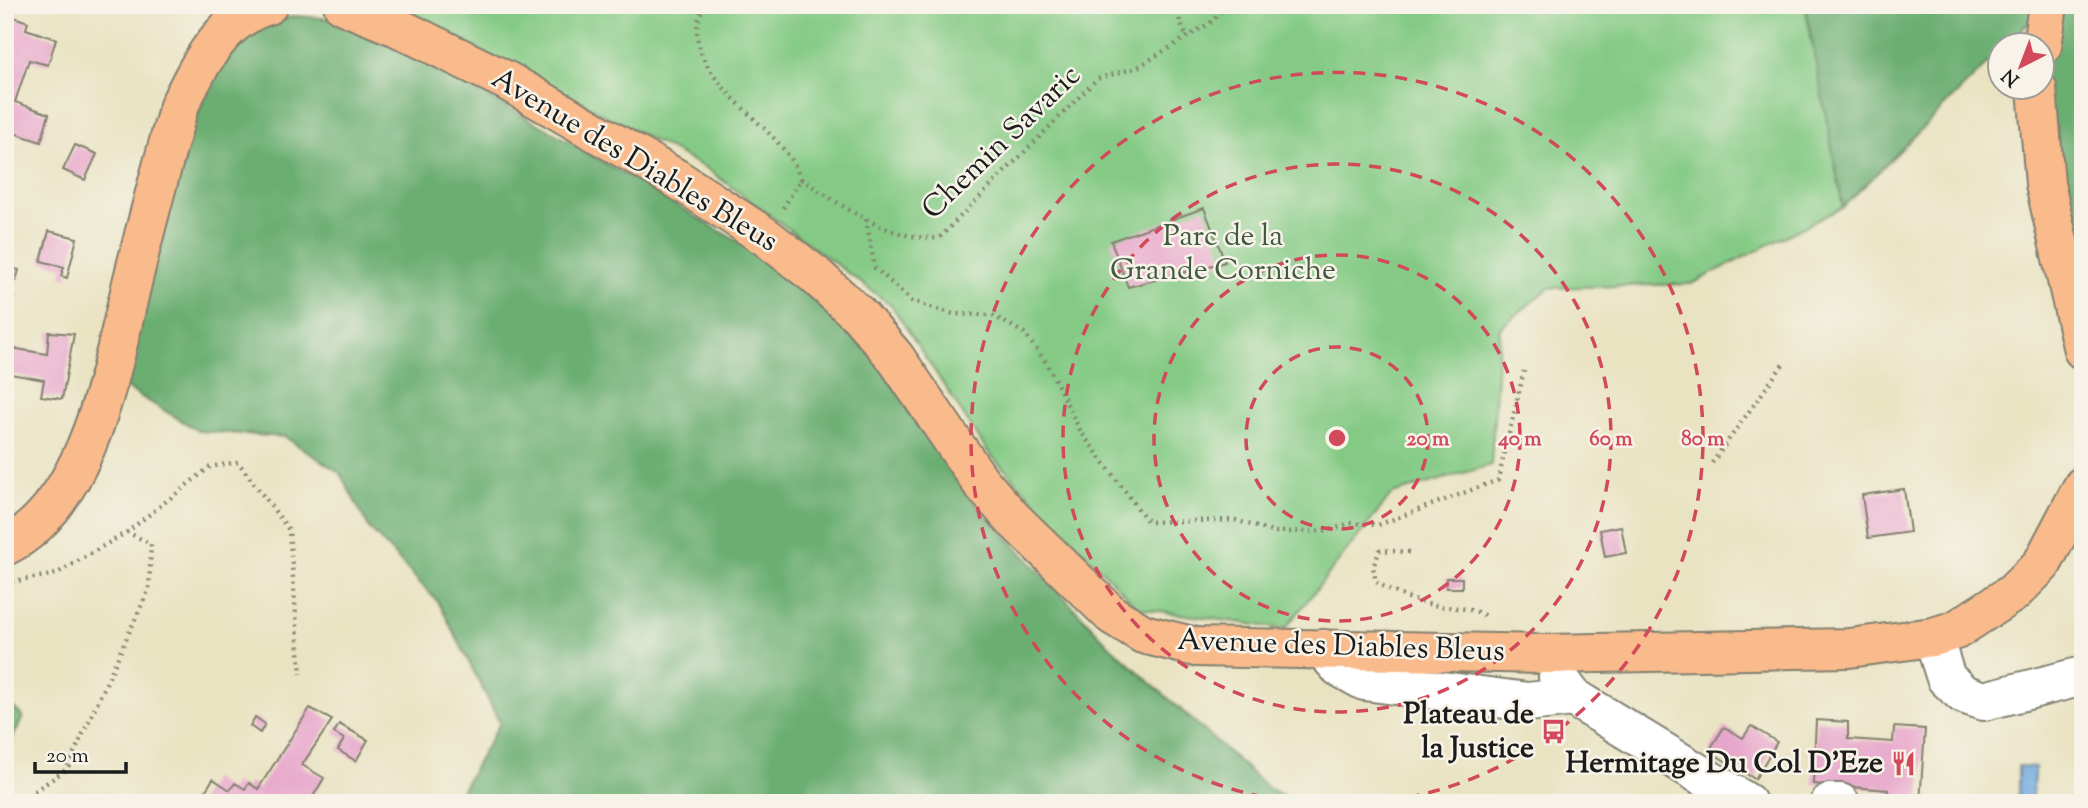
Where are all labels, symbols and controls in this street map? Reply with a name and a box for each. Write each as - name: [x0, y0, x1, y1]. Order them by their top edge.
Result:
- north arrow: [1986, 32, 2056, 102]
- street label: Chemin Savaric: [913, 56, 1091, 230]
- street label: Avenue des Diables Bleus: [483, 58, 785, 264]
- text: N: [1997, 62, 2026, 92]
- park label: Parc de la Grande Corniche: [1110, 216, 1336, 293]
- text: 20 m: [1407, 425, 1450, 455]
- text: 40 m: [1497, 425, 1542, 455]
- text: 60 m: [1589, 425, 1633, 455]
- text: 80 m: [1681, 425, 1725, 455]
- centre of rings: [1325, 426, 1349, 450]
- street label: Avenue des Diables Bleus: [1177, 620, 1505, 674]
- place label: Plateau de la Justice: [1403, 694, 1534, 771]
- bus stop icon: Plateau de la Justice: [1540, 718, 1568, 746]
- scale bar: [35, 731, 126, 775]
- text: 20 m: [46, 742, 89, 772]
- place label: Hermitage Du Col D'Eze: [1565, 743, 1883, 786]
- restaurant icon: Hermitage Du Col D'Eze: [1889, 750, 1917, 778]

